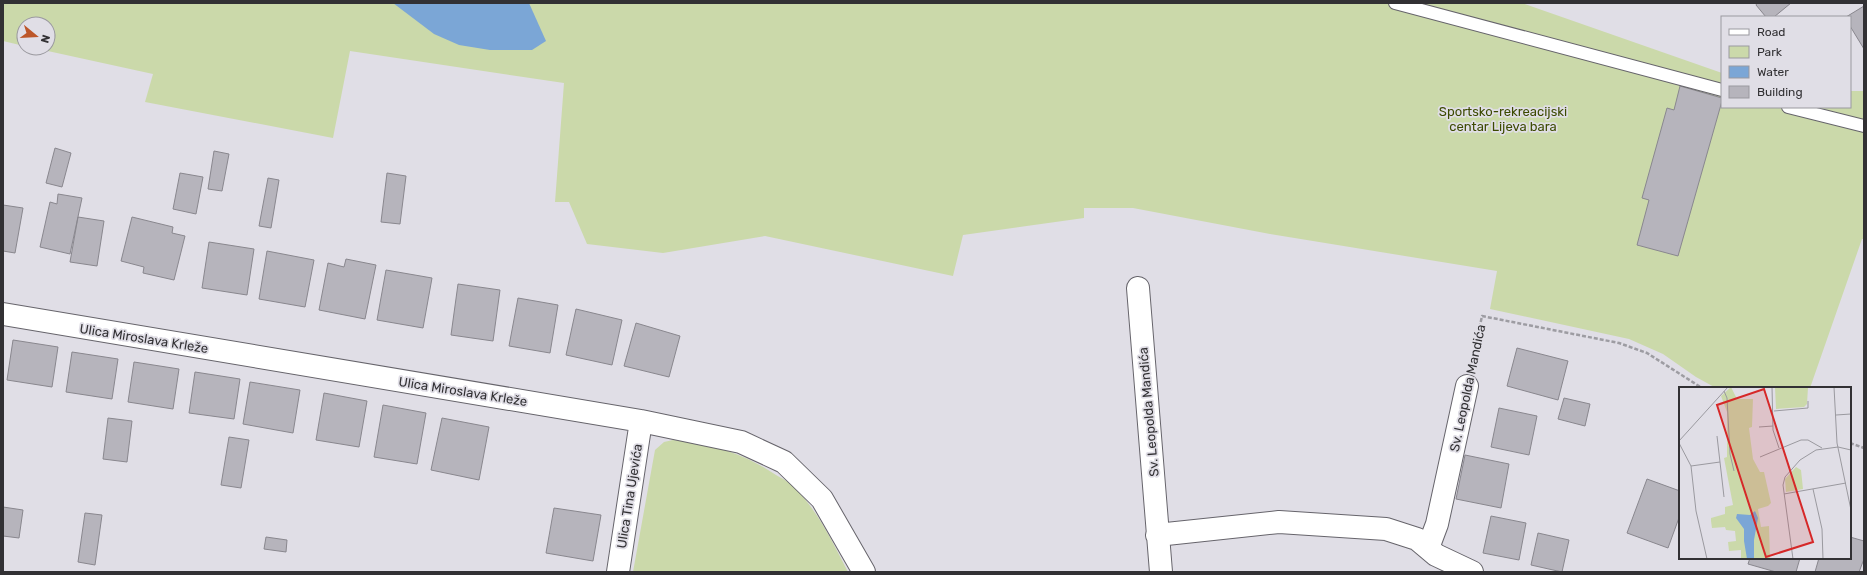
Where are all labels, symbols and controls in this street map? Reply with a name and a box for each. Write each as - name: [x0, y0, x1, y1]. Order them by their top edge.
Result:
- north arrow: [16, 16, 56, 56]
- legend: [1721, 16, 1851, 108]
- text: Road: [1757, 25, 1785, 39]
- text: N: [38, 33, 52, 45]
- text: Park: [1757, 45, 1783, 59]
- text: Water: [1757, 65, 1789, 79]
- text: Building: [1757, 85, 1803, 99]
- park label: Sportsko-rekreacijski centar Lijeva bara: [1439, 104, 1567, 134]
- street label: Ulica Miroslava Krleže: [79, 321, 209, 356]
- street label: Sv. Leopolda Mandića: [1447, 323, 1488, 453]
- street label: Sv. Leopolda Mandića: [1135, 347, 1162, 477]
- street label: Ulica Miroslava Krleže: [398, 374, 528, 409]
- inset map: [1679, 387, 1851, 559]
- street label: Ulica Tina Ujevića: [614, 443, 645, 549]

